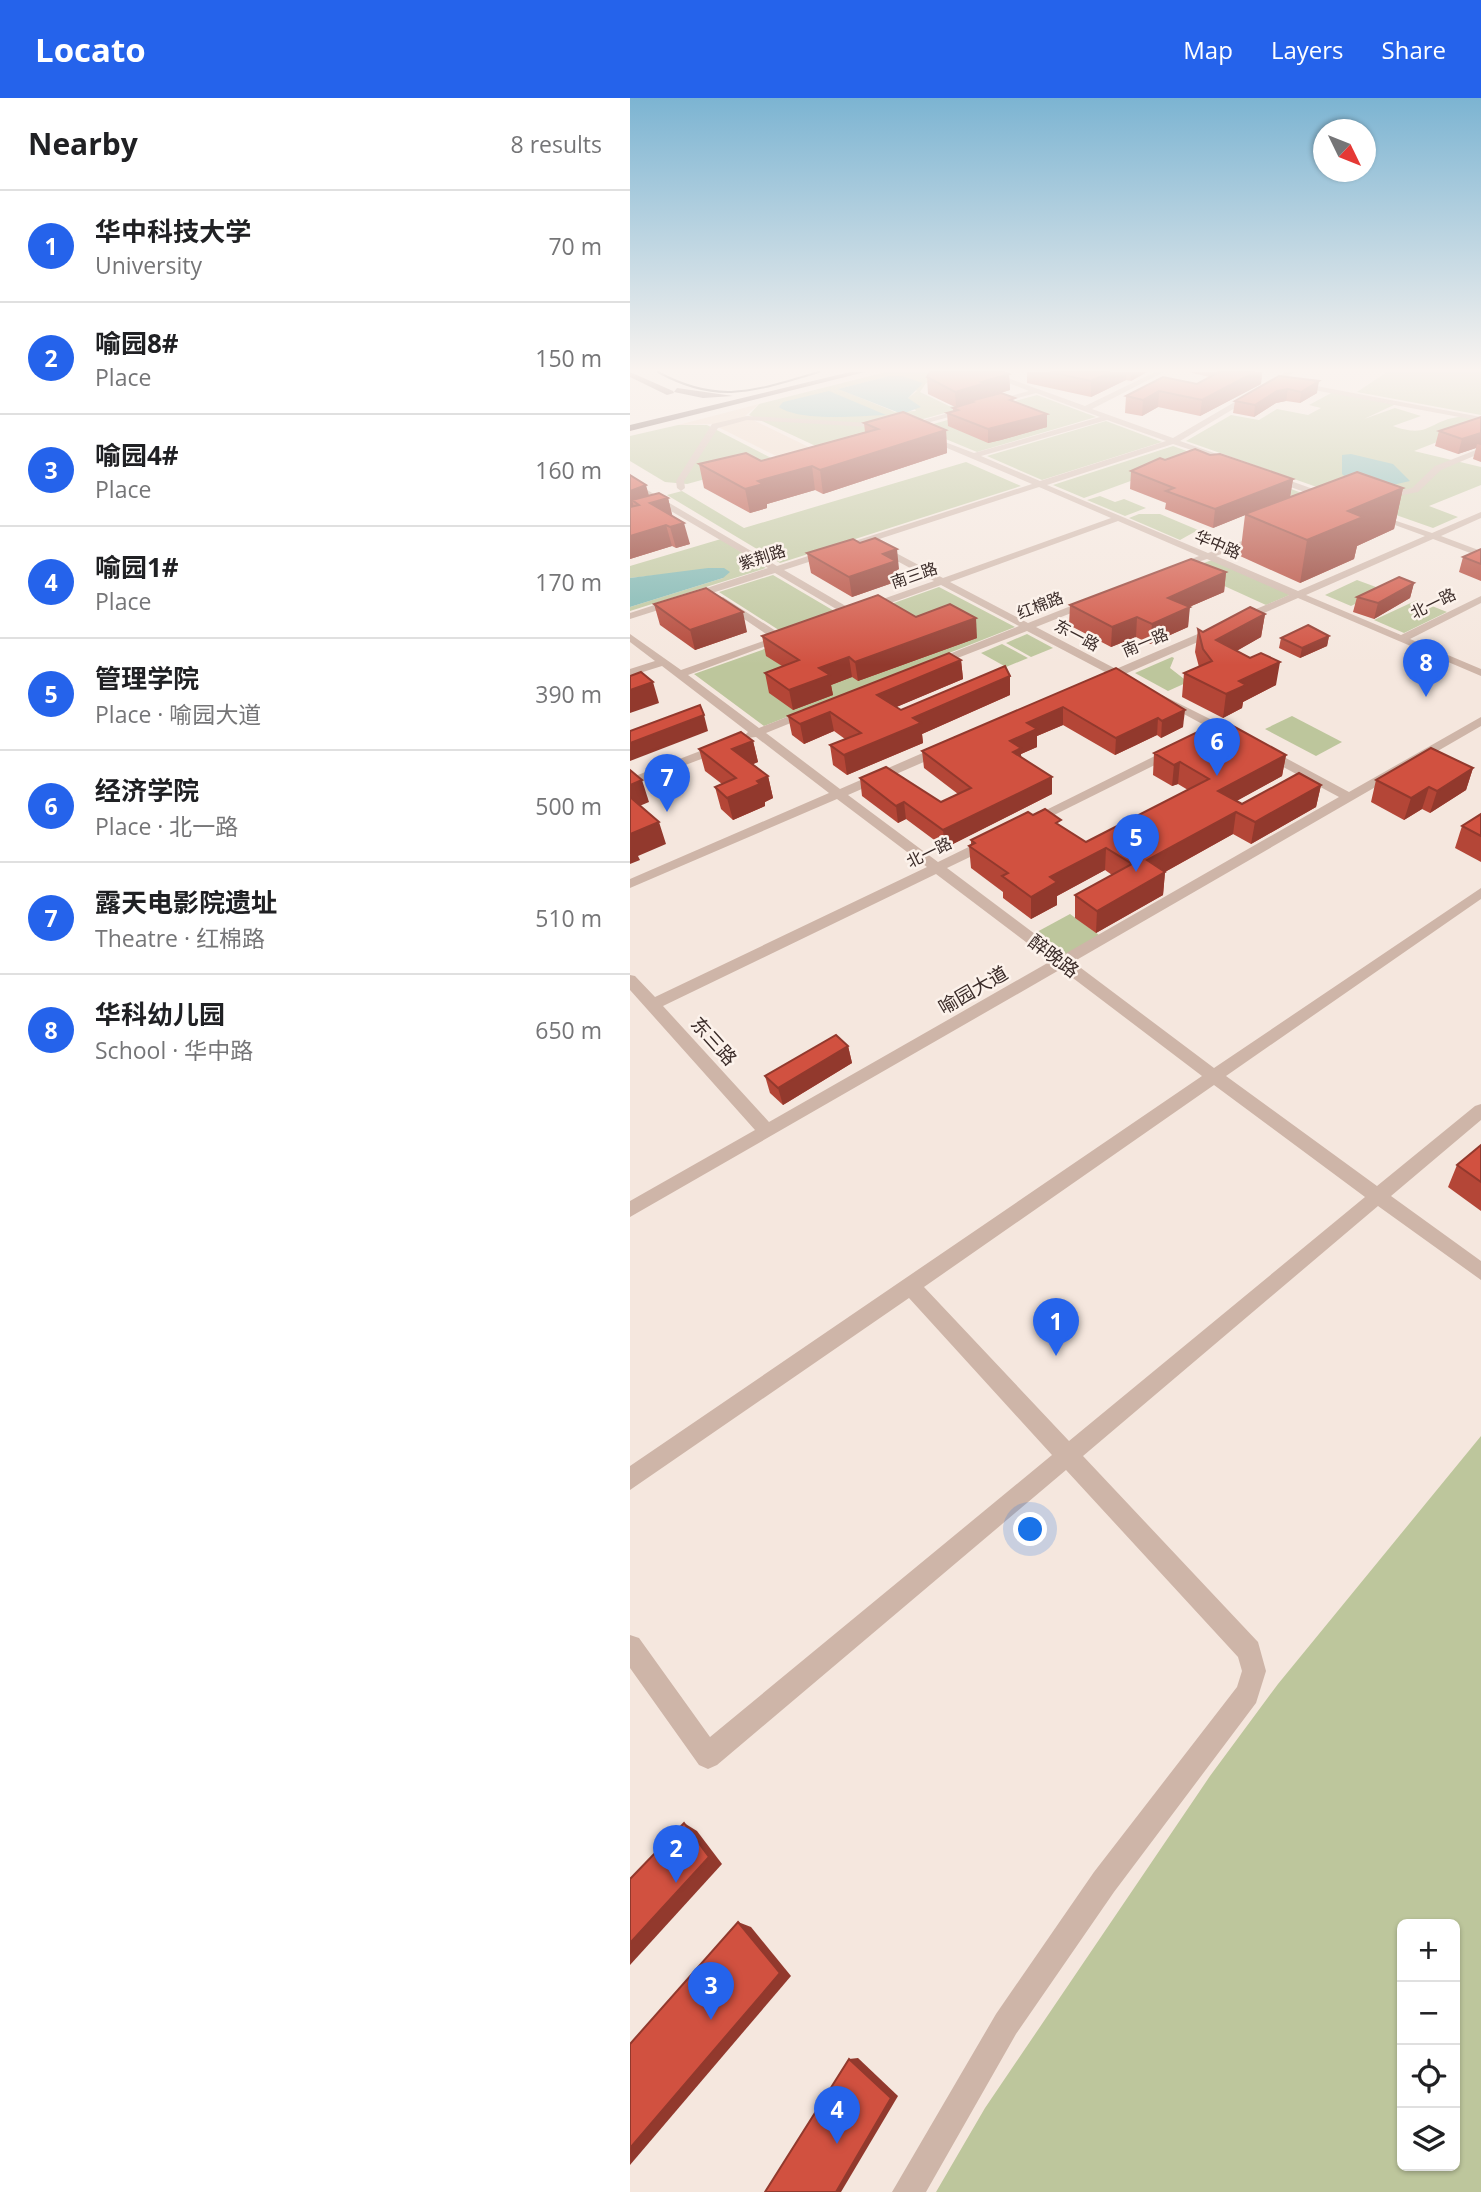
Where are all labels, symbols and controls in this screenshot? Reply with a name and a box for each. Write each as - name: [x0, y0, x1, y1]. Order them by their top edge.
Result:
- text: Locato: [35, 27, 146, 72]
- text: Map: [1183, 33, 1233, 66]
- text: Layers: [1271, 33, 1344, 66]
- text: Share: [1382, 33, 1446, 66]
- north arrow: [1313, 119, 1376, 182]
- text: Nearby: [28, 123, 138, 164]
- text: 8 results: [511, 128, 602, 160]
- text: 华中科技大学: [95, 213, 251, 249]
- text: 1: [44, 230, 58, 262]
- text: 70 m: [548, 230, 602, 262]
- text: University: [95, 249, 202, 281]
- text: 喻园8#: [95, 325, 179, 361]
- text: 2: [44, 342, 58, 374]
- text: 150 m: [535, 342, 602, 374]
- text: Place: [95, 361, 151, 393]
- text: 喻园4#: [95, 437, 179, 473]
- text: 3: [44, 454, 58, 486]
- text: 160 m: [535, 454, 602, 486]
- text: Place: [95, 473, 151, 505]
- street label: 华中路: [1192, 524, 1244, 564]
- street label: 紫荆路: [736, 539, 788, 575]
- text: 喻园1#: [95, 549, 179, 585]
- street label: 南三路: [888, 557, 940, 593]
- text: 4: [44, 566, 58, 598]
- text: 170 m: [535, 566, 602, 598]
- street label: 北一路: [1407, 583, 1459, 623]
- text: Place: [95, 585, 151, 617]
- street label: 红棉路: [1014, 586, 1066, 624]
- street label: 东一路: [1051, 614, 1103, 656]
- street label: 南一路: [1119, 622, 1171, 662]
- pin: 8: [1403, 639, 1449, 697]
- text: 管理学院: [95, 660, 199, 696]
- text: 5: [44, 678, 58, 710]
- text: 390 m: [535, 678, 602, 710]
- text: Place · 喻园大道: [95, 698, 261, 730]
- pin: 6: [1194, 718, 1240, 776]
- pin: 7: [644, 754, 690, 812]
- text: 经济学院: [95, 772, 199, 808]
- text: 6: [44, 790, 58, 822]
- text: 500 m: [535, 790, 602, 822]
- text: Place · 北一路: [95, 810, 238, 842]
- pin: 5: [1113, 814, 1159, 872]
- street label: 北一路: [903, 832, 955, 872]
- text: 露天电影院遗址: [95, 884, 277, 920]
- text: 7: [44, 902, 58, 934]
- text: 510 m: [535, 902, 602, 934]
- text: Theatre · 红棉路: [95, 922, 265, 954]
- street label: 醉晚路: [1023, 928, 1085, 984]
- street label: 喻园大道: [934, 960, 1012, 1020]
- text: 华科幼儿园: [95, 996, 225, 1032]
- street label: 东三路: [685, 1011, 743, 1071]
- text: 8: [44, 1014, 58, 1046]
- text: 650 m: [535, 1014, 602, 1046]
- text: School · 华中路: [95, 1034, 253, 1066]
- pin: 1: [1033, 1298, 1079, 1356]
- your location: [1013, 1512, 1047, 1546]
- pin: 2: [653, 1825, 699, 1883]
- map controls: [1397, 1919, 1460, 2171]
- button: +: [1397, 1919, 1460, 1982]
- pin: 3: [688, 1962, 734, 2020]
- button: −: [1397, 1982, 1460, 2045]
- button: locate: [1397, 2045, 1460, 2108]
- pin: 4: [814, 2086, 860, 2144]
- button: layers: [1397, 2108, 1460, 2171]

